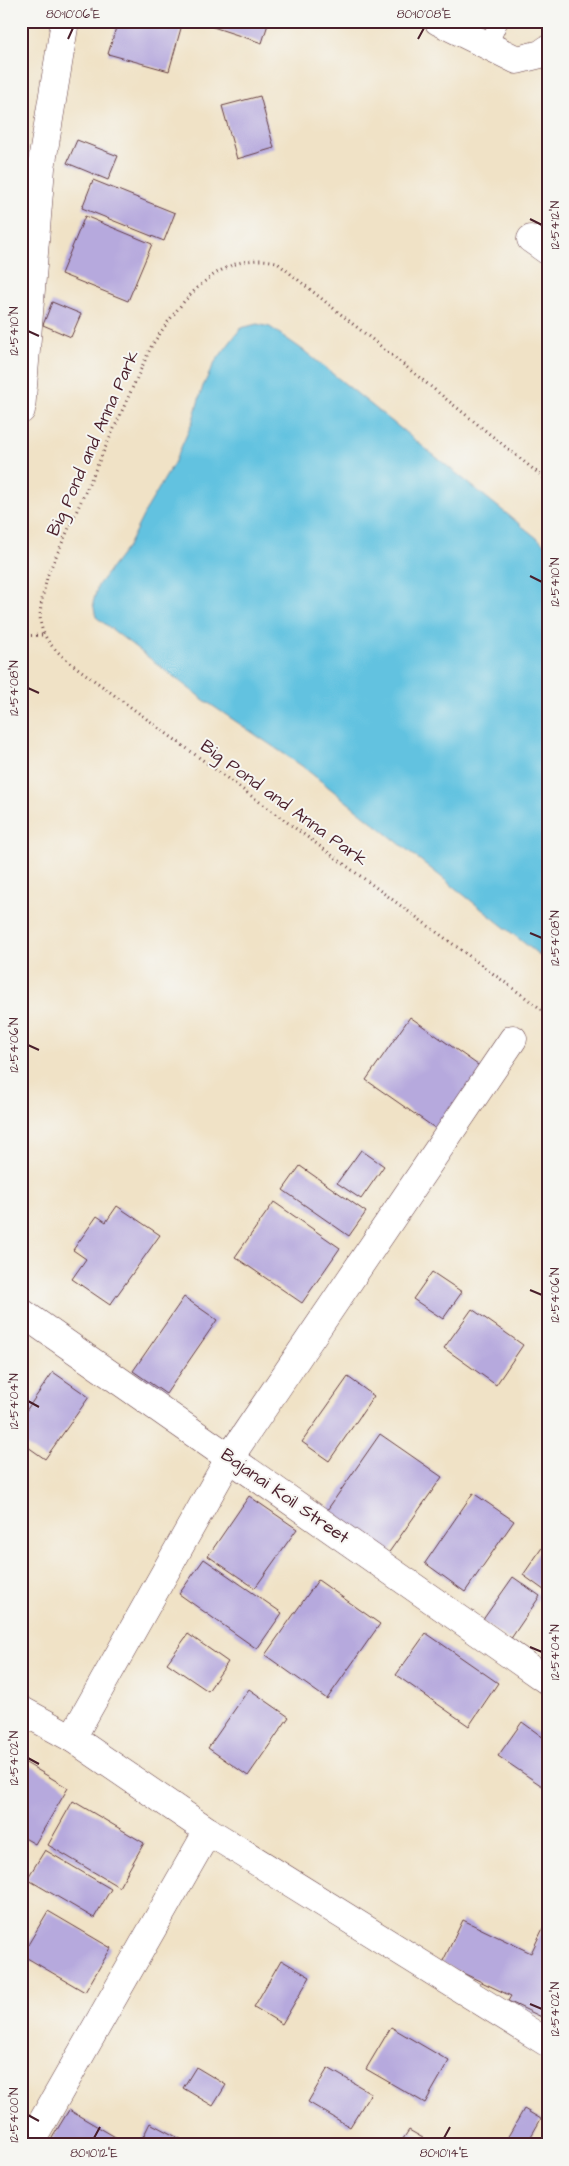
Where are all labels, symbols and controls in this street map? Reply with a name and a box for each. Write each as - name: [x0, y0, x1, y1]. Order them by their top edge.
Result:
- text: 80°10'06"E: [46, 6, 100, 23]
- text: 80°10'08"E: [397, 6, 451, 23]
- text: 12°54'12"N: [547, 200, 564, 249]
- text: 12°54'10"N: [6, 306, 23, 356]
- street label: Big Pond and Anna Park: [41, 346, 146, 540]
- text: 12°54'10"N: [547, 557, 564, 607]
- text: 12°54'08"N: [6, 660, 23, 716]
- street label: Big Pond and Anna Park: [195, 734, 373, 873]
- text: 12°54'08"N: [547, 910, 564, 966]
- text: 12°54'06"N: [6, 1017, 23, 1073]
- text: 12°54'06"N: [547, 1267, 564, 1323]
- text: 12°54'04"N: [6, 1373, 23, 1429]
- street label: Bajanai Koil Street: [216, 1442, 355, 1550]
- text: 12°54'04"N: [547, 1624, 564, 1680]
- text: 12°54'02"N: [6, 1730, 23, 1785]
- text: 12°54'02"N: [547, 1981, 564, 2036]
- text: 12°54'00"N: [6, 2087, 23, 2143]
- text: 80°10'12"E: [70, 2145, 118, 2162]
- text: 80°10'14"E: [420, 2145, 468, 2162]

